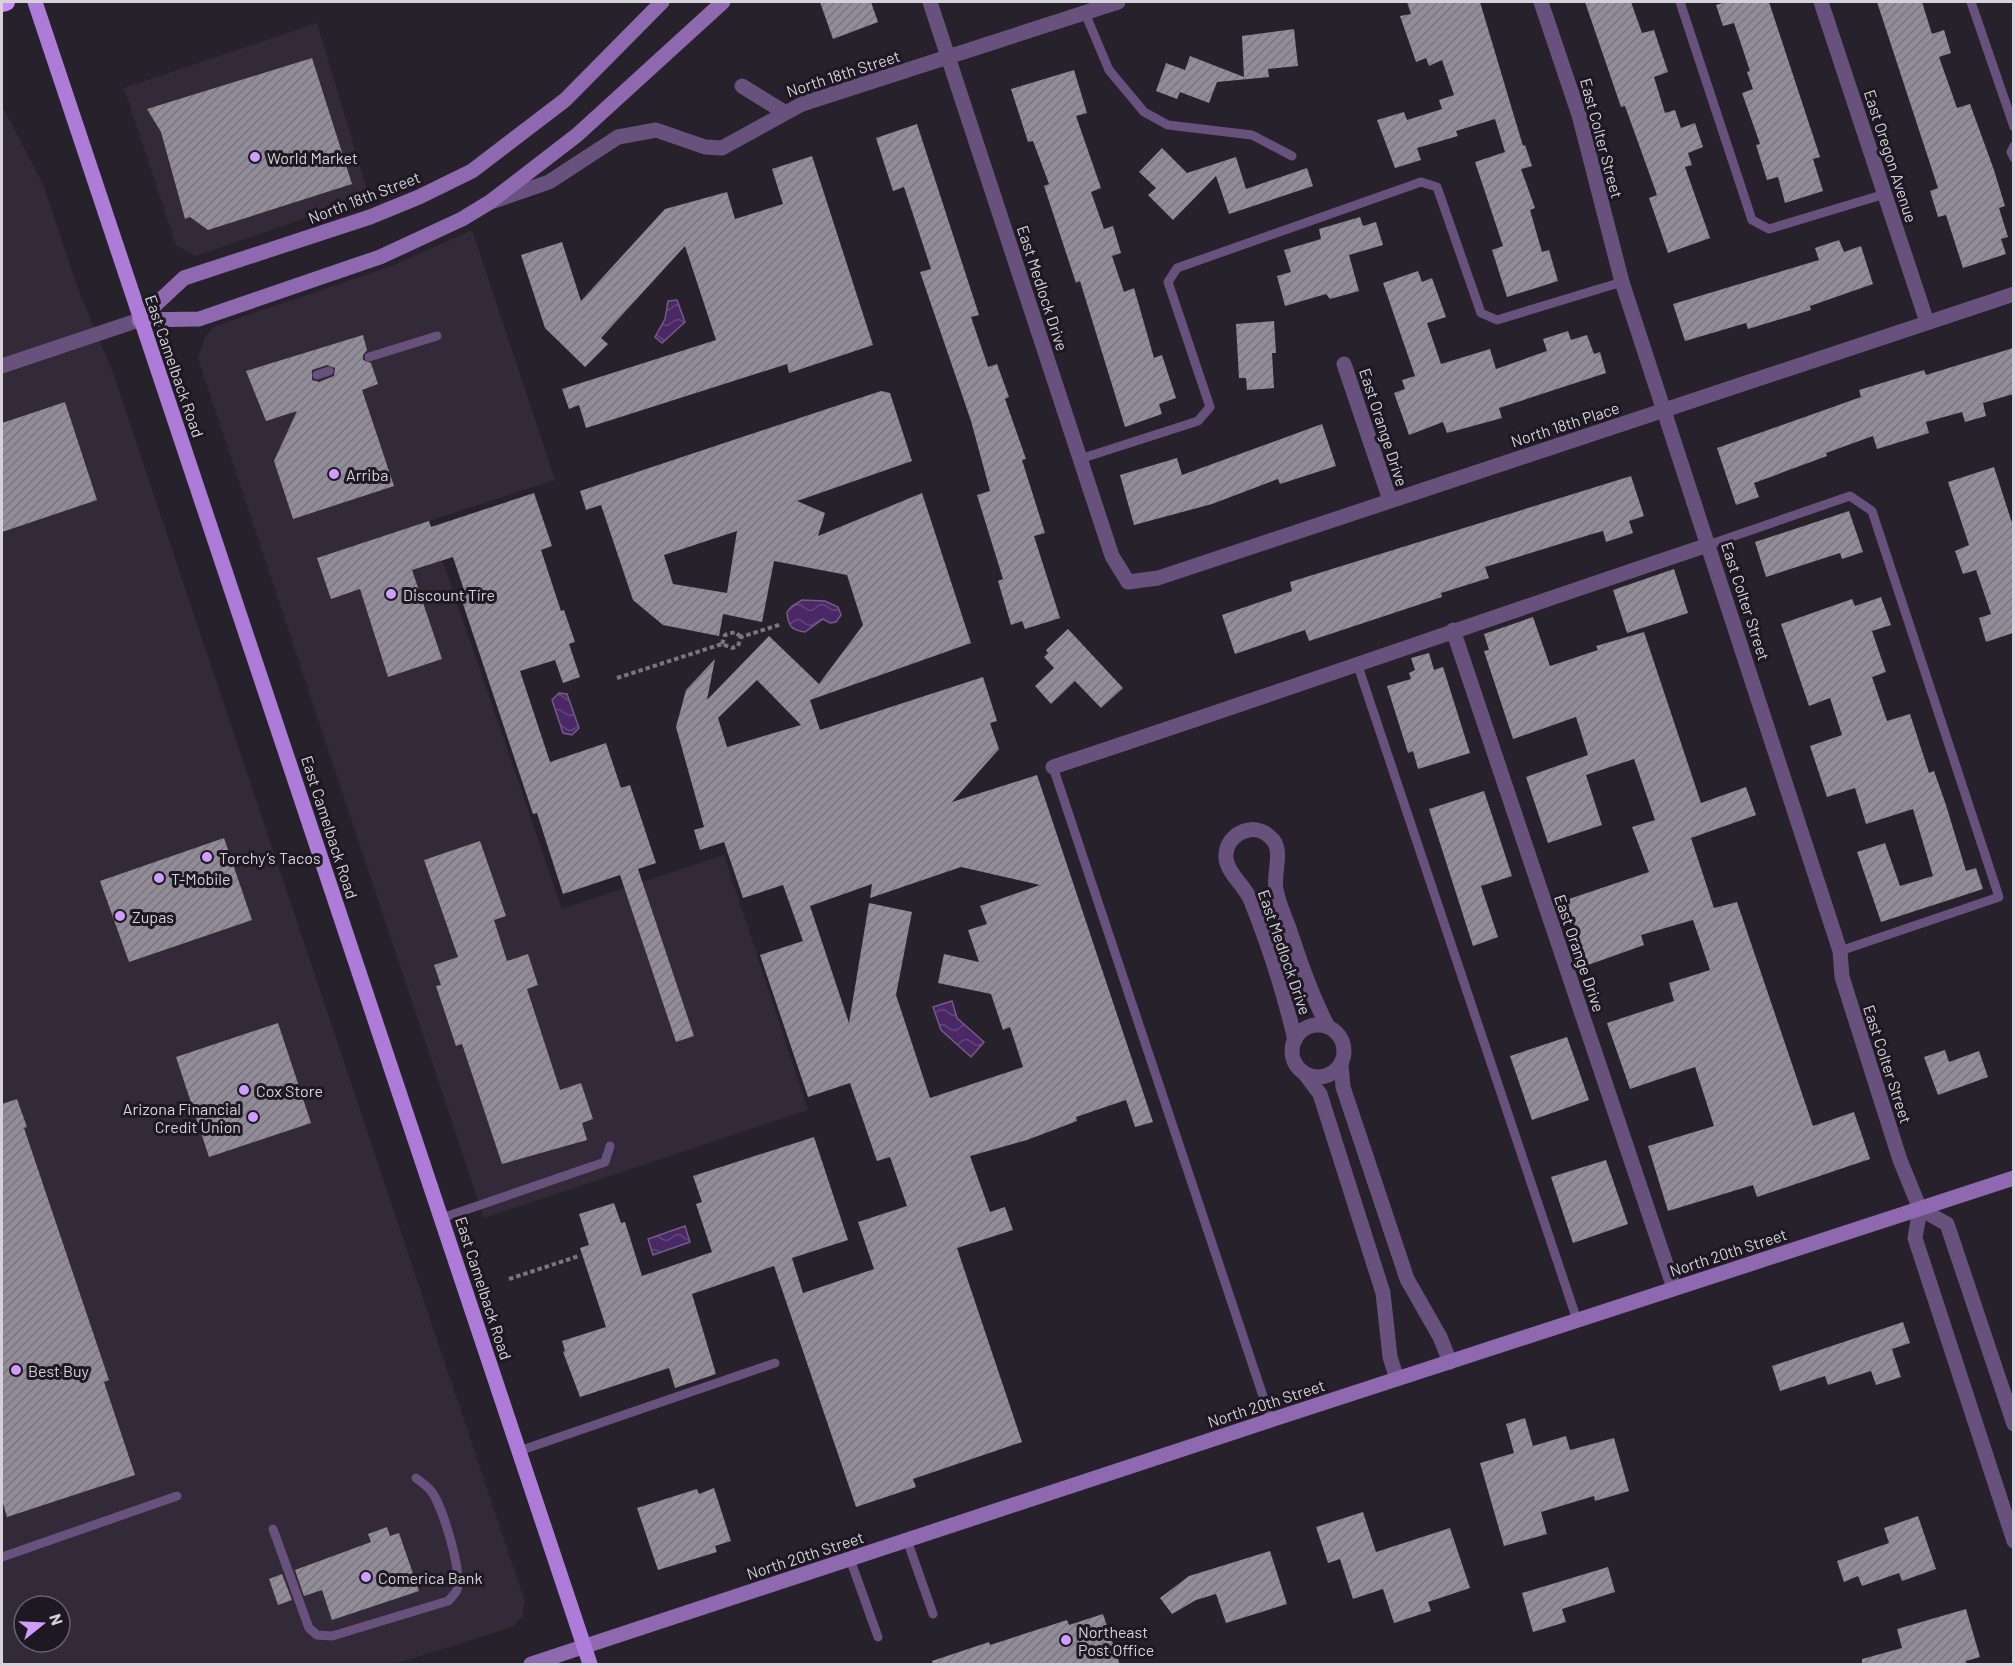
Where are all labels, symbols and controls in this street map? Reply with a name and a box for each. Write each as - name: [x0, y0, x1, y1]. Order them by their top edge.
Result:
- street label: North 18th Street: [784, 46, 902, 100]
- street label: East Colter Street: [1577, 76, 1627, 200]
- street label: East Oregon Avenue: [1861, 87, 1921, 225]
- place label: World Market: [267, 148, 358, 167]
- marker: World Market: [248, 150, 262, 164]
- street label: North 18th Street: [305, 167, 423, 227]
- street label: East Medlock Drive: [1014, 223, 1072, 353]
- street label: East Camelback Road: [142, 292, 208, 440]
- street label: East Orange Drive: [1356, 366, 1412, 488]
- street label: North 18th Place: [1508, 398, 1622, 450]
- place label: Arriba: [346, 465, 388, 484]
- marker: Arriba: [327, 467, 341, 481]
- street label: East Colter Street: [1718, 539, 1774, 663]
- place label: Discount Tire: [403, 585, 495, 604]
- marker: Discount Tire: [384, 587, 398, 601]
- street label: East Camelback Road: [298, 753, 362, 901]
- place label: Torchy’s Tacos: [219, 848, 321, 867]
- marker: Torchy’s Tacos: [200, 850, 214, 864]
- place label: T-Mobile: [171, 869, 230, 888]
- marker: T-Mobile: [152, 871, 166, 885]
- street label: East Medlock Drive: [1255, 887, 1315, 1017]
- street label: East Orange Drive: [1551, 892, 1609, 1014]
- place label: Zupas: [132, 907, 174, 926]
- marker: Zupas: [113, 909, 127, 923]
- street label: East Colter Street: [1860, 1002, 1916, 1126]
- place label: Cox Store: [256, 1081, 323, 1100]
- marker: Cox Store: [237, 1083, 251, 1097]
- place label: Arizona Financial Credit Union: [123, 1099, 241, 1136]
- marker: Arizona Financial Credit Union: [246, 1110, 260, 1124]
- street label: East Camelback Road: [452, 1214, 516, 1362]
- street label: North 20th Street: [1667, 1224, 1789, 1280]
- place label: Best Buy: [28, 1361, 90, 1380]
- marker: Best Buy: [9, 1363, 23, 1377]
- street label: North 20th Street: [1205, 1375, 1327, 1431]
- street label: North 20th Street: [744, 1527, 866, 1583]
- place label: Comerica Bank: [378, 1568, 482, 1587]
- marker: Comerica Bank: [359, 1570, 373, 1584]
- north arrow: [12, 1594, 72, 1654]
- text: N: [46, 1611, 67, 1627]
- place label: Northeast Post Office: [1078, 1622, 1154, 1659]
- marker: Northeast Post Office: [1059, 1633, 1073, 1647]

